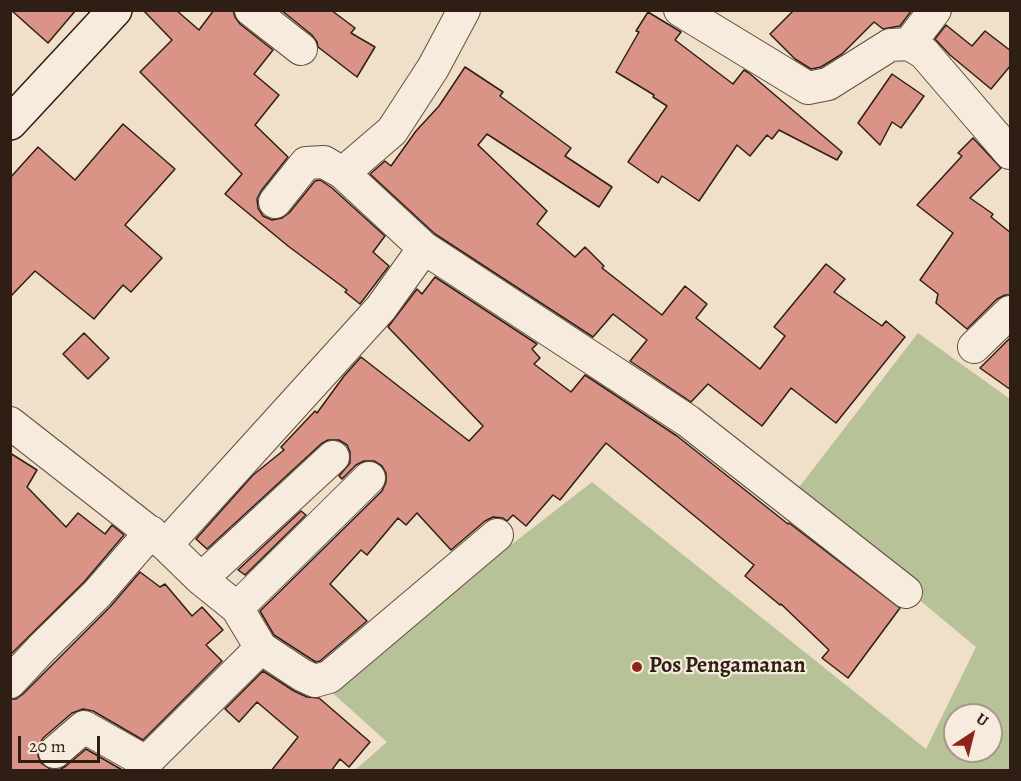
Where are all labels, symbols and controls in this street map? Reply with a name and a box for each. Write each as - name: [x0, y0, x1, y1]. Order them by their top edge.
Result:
- place label: Pos Pengamanan: [649, 654, 806, 680]
- marker: Pos Pengamanan: [630, 660, 644, 674]
- north arrow: [943, 703, 1003, 763]
- text: U: [972, 708, 993, 732]
- scale bar: [21, 724, 104, 762]
- text: 20 m: [29, 734, 66, 758]

